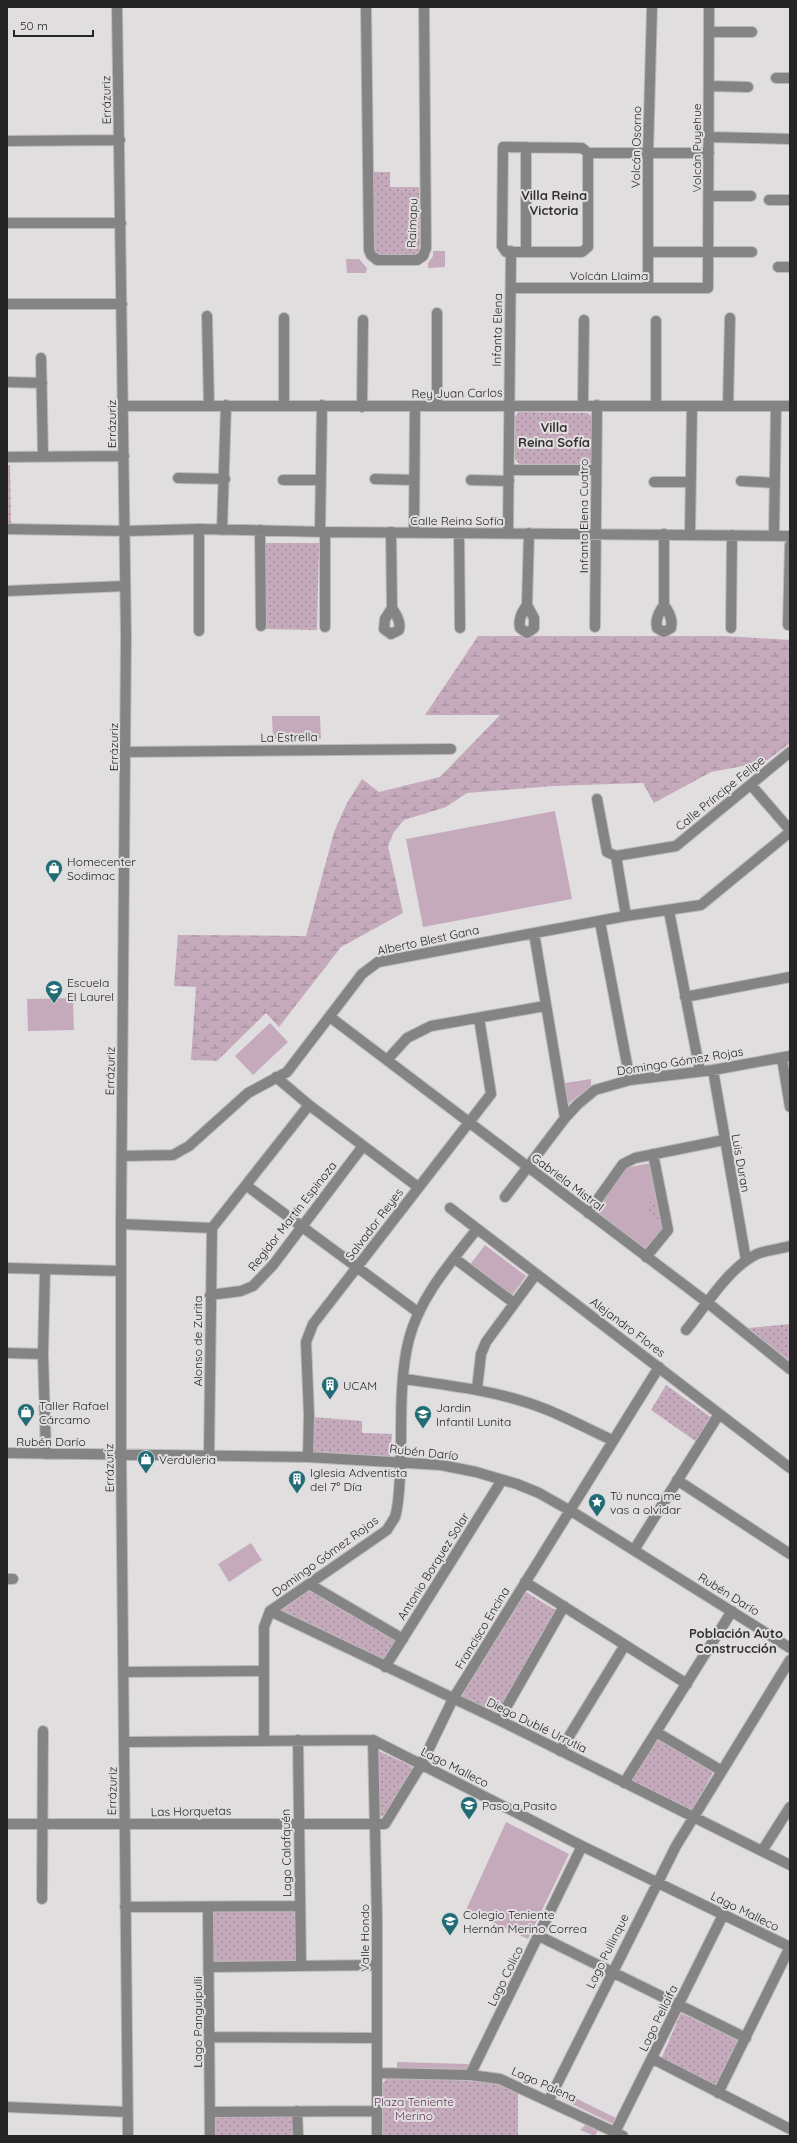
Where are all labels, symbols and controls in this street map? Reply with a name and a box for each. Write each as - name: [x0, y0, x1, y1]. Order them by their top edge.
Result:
- scale bar: [14, 12, 93, 38]
- text: 50 m: [20, 18, 48, 33]
- street label: Errázuriz: [98, 75, 114, 124]
- street label: Volcán Puyehue: [689, 103, 704, 193]
- street label: Volcán Osorno: [628, 106, 644, 188]
- district label: Villa Reina Victoria: [521, 187, 587, 218]
- street label: Raimapu: [404, 198, 420, 248]
- street label: Volcán Llaima: [570, 268, 648, 283]
- street label: Infanta Elena: [489, 293, 505, 367]
- street label: Rey Juan Carlos: [411, 385, 503, 401]
- street label: Errázuriz: [104, 399, 119, 448]
- district label: Villa Reina Sofía: [518, 419, 590, 450]
- street label: Infanta Elena Cuatro: [576, 459, 591, 573]
- street label: Calle Reina Sofía: [410, 513, 504, 528]
- street label: Errázuriz: [106, 722, 121, 771]
- street label: La Estrella: [260, 729, 318, 745]
- street label: Calle Príncipe Felipe: [672, 752, 768, 834]
- place label: Homecenter Sodimac: [67, 854, 136, 883]
- shop icon: Homecenter Sodimac: [44, 858, 64, 883]
- street label: Alberto Blest Gana: [376, 922, 480, 958]
- place label: Escuela El Laurel: [67, 975, 114, 1004]
- school or university icon: Escuela El Laurel: [44, 979, 64, 1004]
- street label: Domingo Gómez Rojas: [616, 1044, 745, 1078]
- street label: Errázuriz: [102, 1046, 118, 1095]
- street label: Luis Duran: [729, 1133, 753, 1193]
- street label: Gabriela Mistral: [529, 1150, 607, 1214]
- street label: Regidor Martín Espinoza: [244, 1158, 340, 1274]
- street label: Salvador Reyes: [342, 1185, 406, 1263]
- street label: Alejandro Flores: [587, 1294, 669, 1360]
- street label: Alonso de Zurita: [190, 1295, 205, 1387]
- building icon: UCAM: [320, 1375, 340, 1400]
- place label: UCAM: [343, 1378, 377, 1393]
- place label: Taller Rafael Cárcamo: [39, 1398, 109, 1427]
- place label: Jardin Infantil Lunita: [436, 1400, 511, 1429]
- shop icon: Taller Rafael Cárcamo: [16, 1402, 36, 1427]
- school or university icon: Jardin Infantil Lunita: [413, 1404, 433, 1429]
- street label: Rubén Darío: [16, 1434, 86, 1449]
- street label: Rubén Darío: [389, 1441, 459, 1463]
- street label: Errázuriz: [101, 1443, 117, 1492]
- shop icon: Verduleria: [136, 1449, 156, 1474]
- place label: Verduleria: [159, 1452, 216, 1467]
- place label: Iglesia Adventista del 7° Día: [310, 1465, 407, 1494]
- building icon: Iglesia Adventista del 7° Día: [287, 1469, 307, 1494]
- place label: Tú nunca me vas a olvidar: [610, 1488, 681, 1517]
- place icon: Tú nunca me vas a olvidar: [587, 1492, 607, 1517]
- street label: Antonio Borquez Solar: [394, 1509, 472, 1623]
- street label: Domingo Gómez Rojas: [269, 1512, 381, 1600]
- street label: Rubén Darío: [696, 1569, 762, 1619]
- street label: Francisco Encina: [452, 1584, 512, 1672]
- district label: Población Auto Construcción: [689, 1625, 783, 1656]
- street label: Diego Dublé Urrutia: [484, 1694, 590, 1756]
- street label: Lago Malleco: [419, 1743, 491, 1791]
- street label: Errázuriz: [104, 1766, 120, 1815]
- school or university icon: Paso a Pasito: [459, 1795, 479, 1820]
- place label: Paso a Pasito: [482, 1798, 557, 1813]
- street label: Las Horquetas: [151, 1803, 232, 1819]
- street label: Lago Calafquén: [278, 1809, 294, 1897]
- street label: Lago Malleco: [708, 1888, 782, 1934]
- street label: Valle Hondo: [357, 1904, 372, 1972]
- place label: Colegio Teniente Hernán Merino Correa: [463, 1907, 587, 1936]
- school or university icon: Colegio Teniente Hernán Merino Correa: [440, 1911, 460, 1936]
- street label: Lago Pullinque: [582, 1911, 632, 1991]
- street label: Lago Colico: [484, 1943, 526, 2009]
- street label: Lago Panguipulli: [190, 1976, 205, 2068]
- street label: Lago Pellaifa: [635, 1982, 681, 2054]
- street label: Lago Palena: [509, 2063, 579, 2105]
- park label: Plaza Teniente Merino: [374, 2094, 454, 2123]

